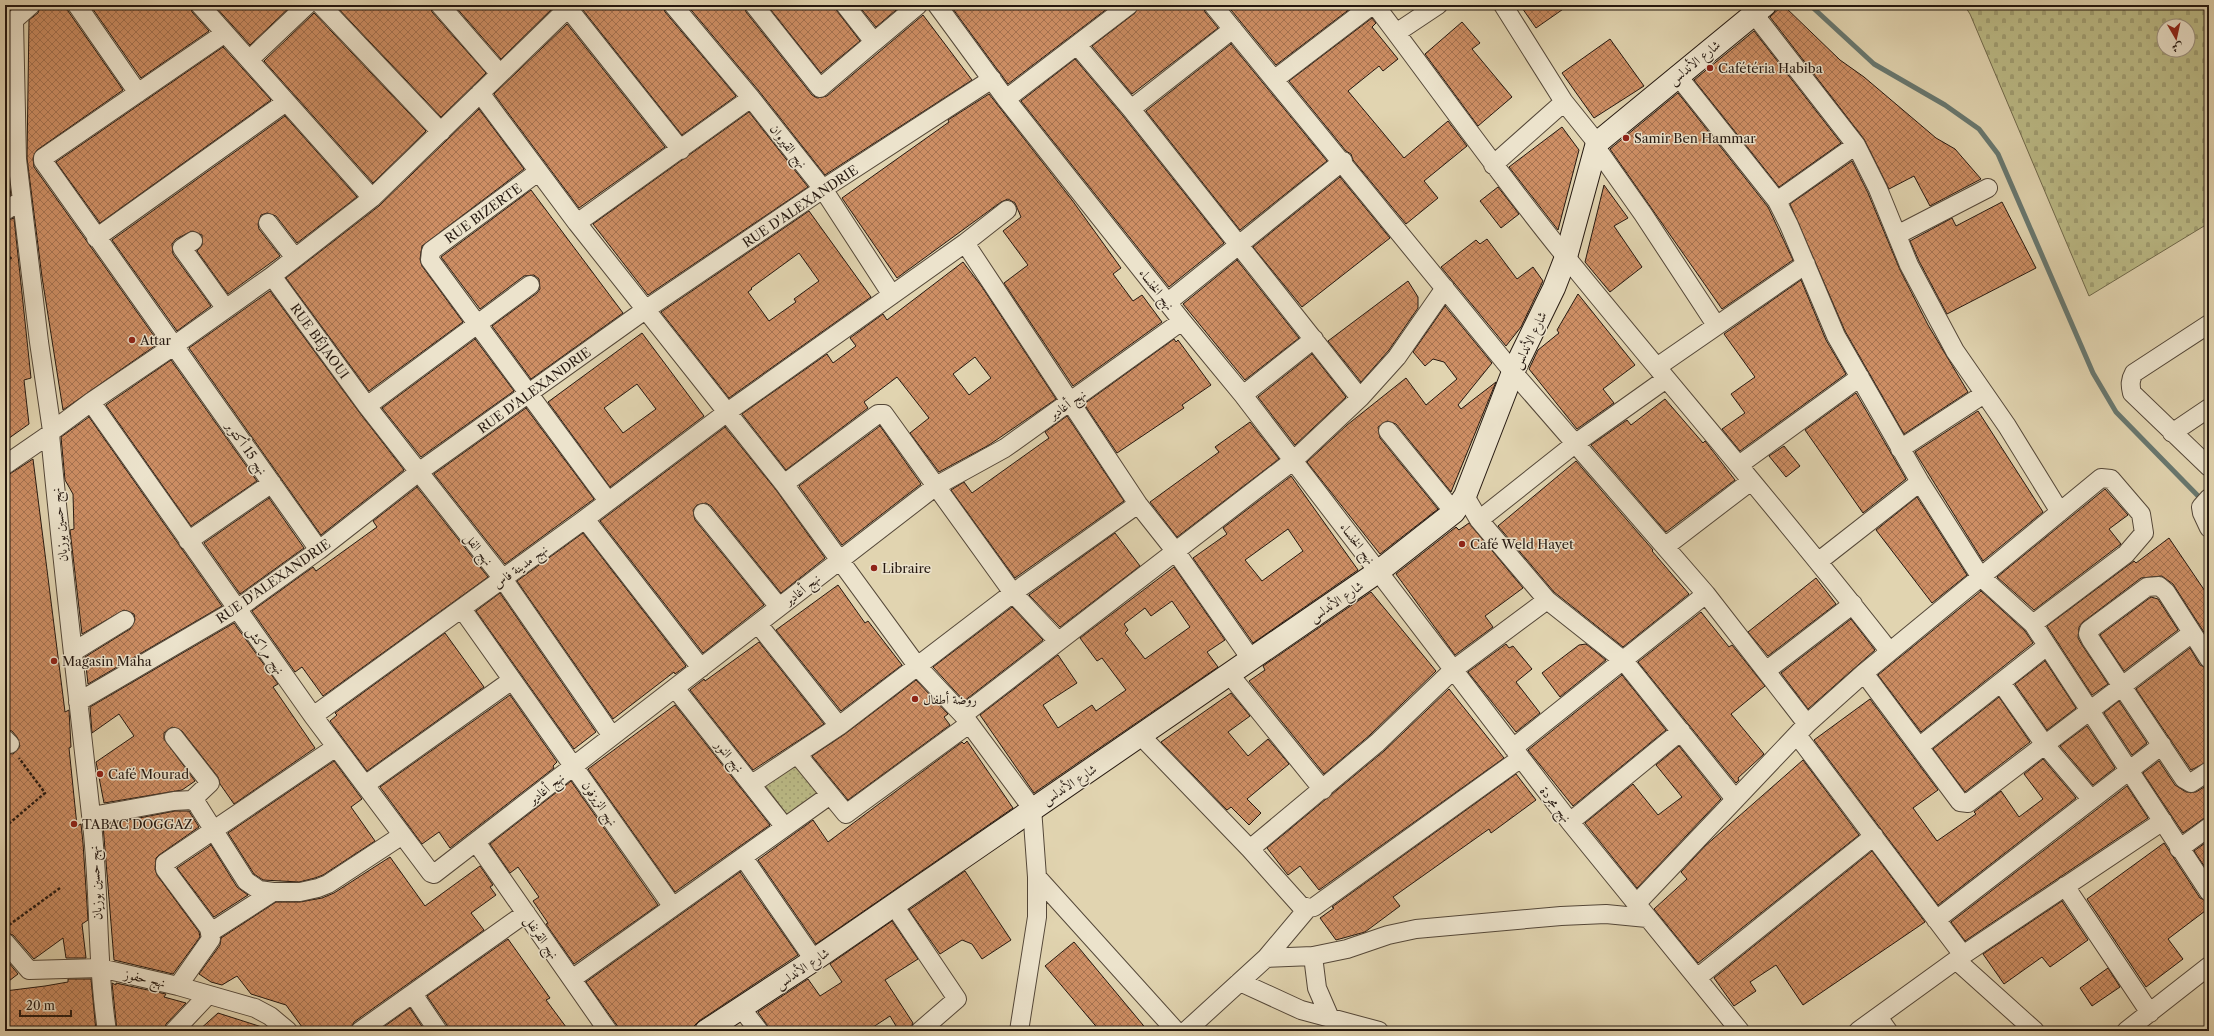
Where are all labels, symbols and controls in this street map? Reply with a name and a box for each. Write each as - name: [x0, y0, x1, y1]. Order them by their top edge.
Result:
- north arrow: [2156, 18, 2196, 58]
- street label: شارع الأندلس: [1665, 36, 1726, 91]
- text: ش: [2171, 40, 2184, 56]
- place label: Cafétéria Habiba: [1718, 60, 1823, 76]
- marker: Cafétéria Habiba: [1705, 63, 1715, 73]
- street label: نهج القيروان: [764, 121, 811, 174]
- place label: Samir Ben Hammar: [1634, 130, 1756, 146]
- marker: Samir Ben Hammar: [1621, 133, 1631, 143]
- street label: RUE D'ALEXANDRIE: [739, 161, 861, 251]
- street label: RUE BIZERTE: [441, 180, 525, 246]
- street label: نهج الخنساء: [1133, 265, 1178, 315]
- street label: RUE BÉJAOUI: [287, 300, 353, 382]
- street label: شارع الأندلس: [1508, 309, 1553, 373]
- place label: Attar: [139, 332, 172, 348]
- marker: Attar: [127, 335, 137, 345]
- street label: RUE D'ALEXANDRIE: [474, 344, 594, 436]
- street label: نهج أغادير: [1044, 385, 1091, 427]
- street label: نهج 15 أكتوبر: [218, 417, 271, 480]
- street label: نهج حسين بوزيان: [47, 487, 75, 563]
- street label: نهج الخنساء: [1334, 519, 1379, 569]
- street label: نهج الفل: [458, 529, 497, 571]
- street label: RUE D'ALEXANDRIE: [213, 535, 333, 627]
- place label: Café Weld Hayet: [1470, 536, 1574, 552]
- marker: Café Weld Hayet: [1457, 539, 1467, 549]
- street label: نهج مدينة فاس: [489, 541, 553, 595]
- place label: Libraire: [882, 560, 931, 576]
- marker: Libraire: [869, 563, 879, 573]
- street label: نهج أغادير: [779, 570, 826, 613]
- street label: شارع الأندلس: [1306, 577, 1368, 628]
- street label: نهج مراكش: [240, 623, 288, 679]
- place label: Magasin Maha: [62, 653, 152, 669]
- marker: Magasin Maha: [49, 656, 59, 666]
- place label: روضة أطفال: [923, 691, 977, 708]
- marker: روضة أطفال: [910, 694, 920, 704]
- street label: نهج النور: [708, 735, 748, 778]
- street label: شارع الأندلس: [1039, 760, 1102, 811]
- place label: Café Mourad: [108, 766, 189, 782]
- marker: Café Mourad: [95, 769, 105, 779]
- street label: نهج أغادير: [523, 769, 570, 812]
- street label: نهج الزيزفون: [576, 777, 621, 831]
- street label: نهج مجردة: [1534, 783, 1575, 828]
- place label: TABAC DOGGAZ: [82, 816, 193, 832]
- marker: TABAC DOGGAZ: [69, 819, 79, 829]
- street label: نهج حسين بوزيان: [85, 845, 109, 921]
- street label: نهج القرنفل: [518, 912, 563, 964]
- street label: شارع الأندلس: [772, 944, 834, 995]
- street label: نهج حفوز: [120, 965, 167, 994]
- scale bar: [20, 992, 71, 1018]
- text: 20 m: [26, 998, 55, 1013]

